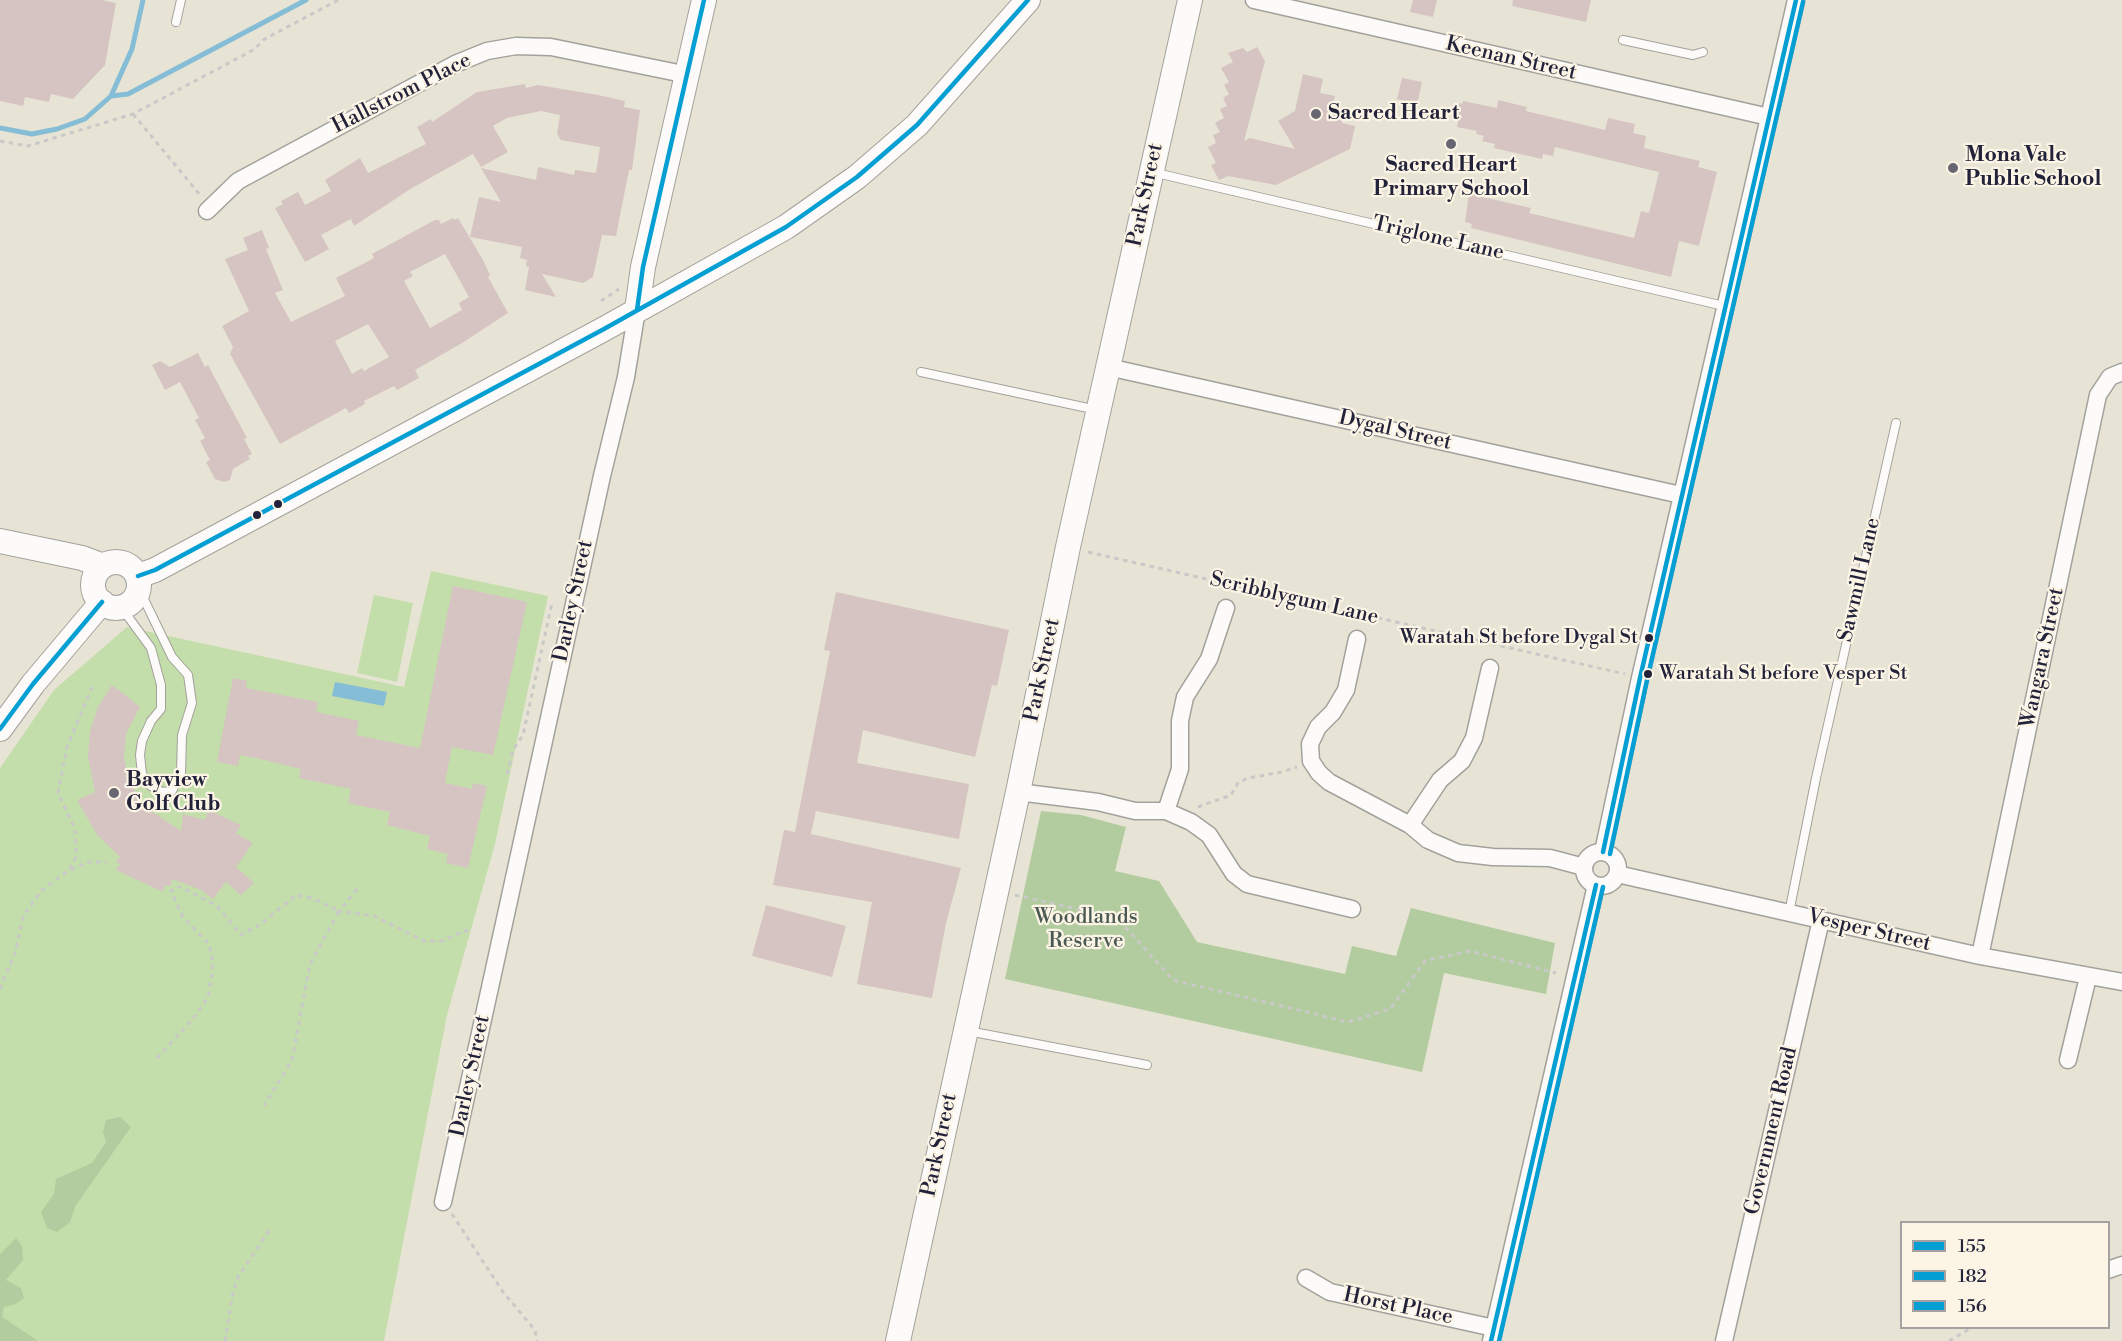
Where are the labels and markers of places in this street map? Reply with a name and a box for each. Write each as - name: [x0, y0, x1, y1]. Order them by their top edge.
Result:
- place label: Sacred Heart: [1328, 101, 1459, 127]
- marker: Sacred Heart: [1309, 107, 1323, 121]
- marker: Sacred Heart Primary School: [1444, 137, 1458, 151]
- place label: Mona Vale Public School: [1965, 143, 2101, 193]
- place label: Sacred Heart Primary School: [1373, 153, 1529, 203]
- marker: Mona Vale Public School: [1946, 161, 1960, 175]
- unlabelled marker: [272, 498, 284, 510]
- unlabelled marker: [251, 509, 263, 521]
- place label: Waratah St before Dygal St: [1400, 626, 1638, 650]
- marker: Waratah St before Dygal St: [1643, 632, 1655, 644]
- place label: Waratah St before Vesper St: [1659, 662, 1908, 686]
- marker: Waratah St before Vesper St: [1642, 668, 1654, 680]
- place label: Bayview Golf Club: [126, 768, 220, 818]
- marker: Bayview Golf Club: [107, 786, 121, 800]

